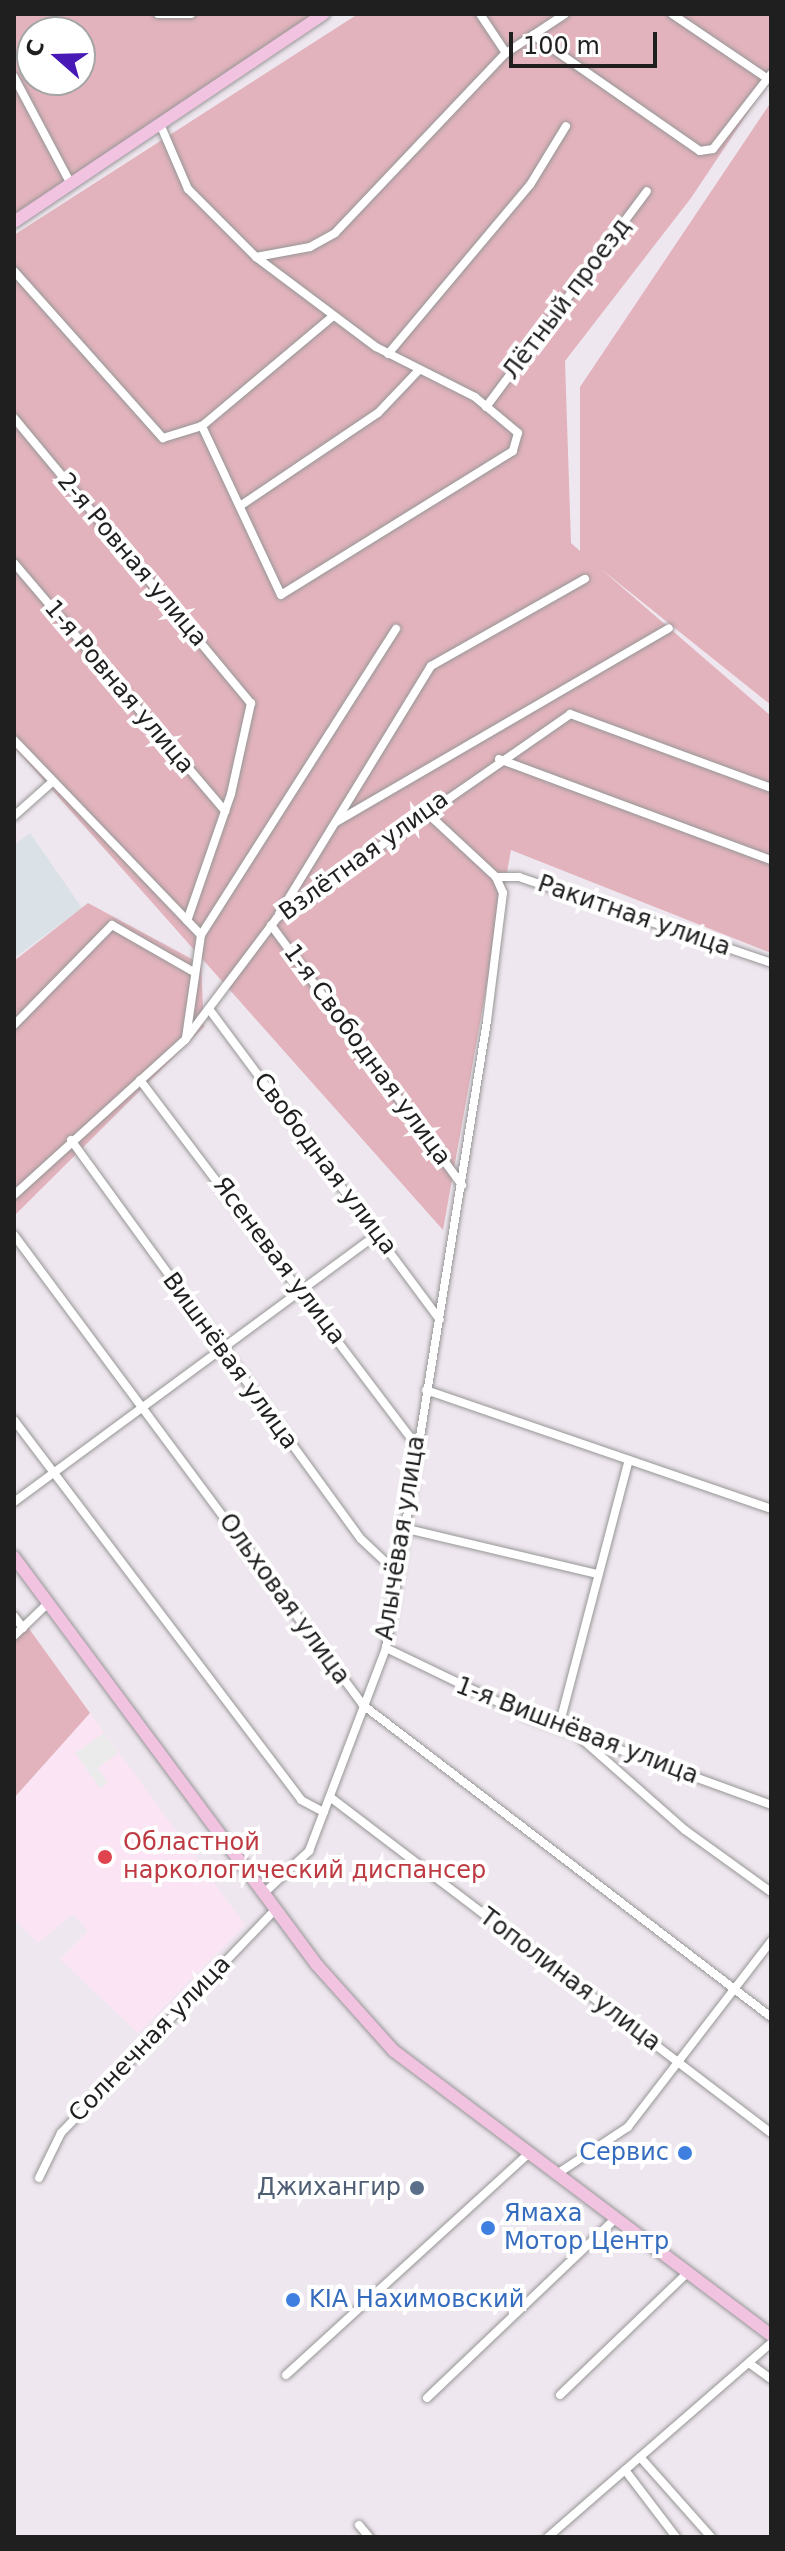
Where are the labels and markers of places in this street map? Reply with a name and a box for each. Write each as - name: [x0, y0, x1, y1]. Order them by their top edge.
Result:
- place label: Областной наркологический диспансер: [123, 1829, 486, 1885]
- marker: Областной наркологический диспансер: [94, 1846, 116, 1868]
- place label: Сервис: [579, 2139, 669, 2167]
- marker: Сервис: [676, 2144, 694, 2162]
- place label: Джихангир: [257, 2174, 401, 2202]
- marker: Джихангир: [408, 2179, 426, 2197]
- place label: Ямаха Мотор Центр: [504, 2200, 669, 2256]
- marker: Ямаха Мотор Центр: [479, 2219, 497, 2237]
- place label: KIA Нахимовский: [309, 2286, 524, 2314]
- marker: KIA Нахимовский: [284, 2291, 302, 2309]

